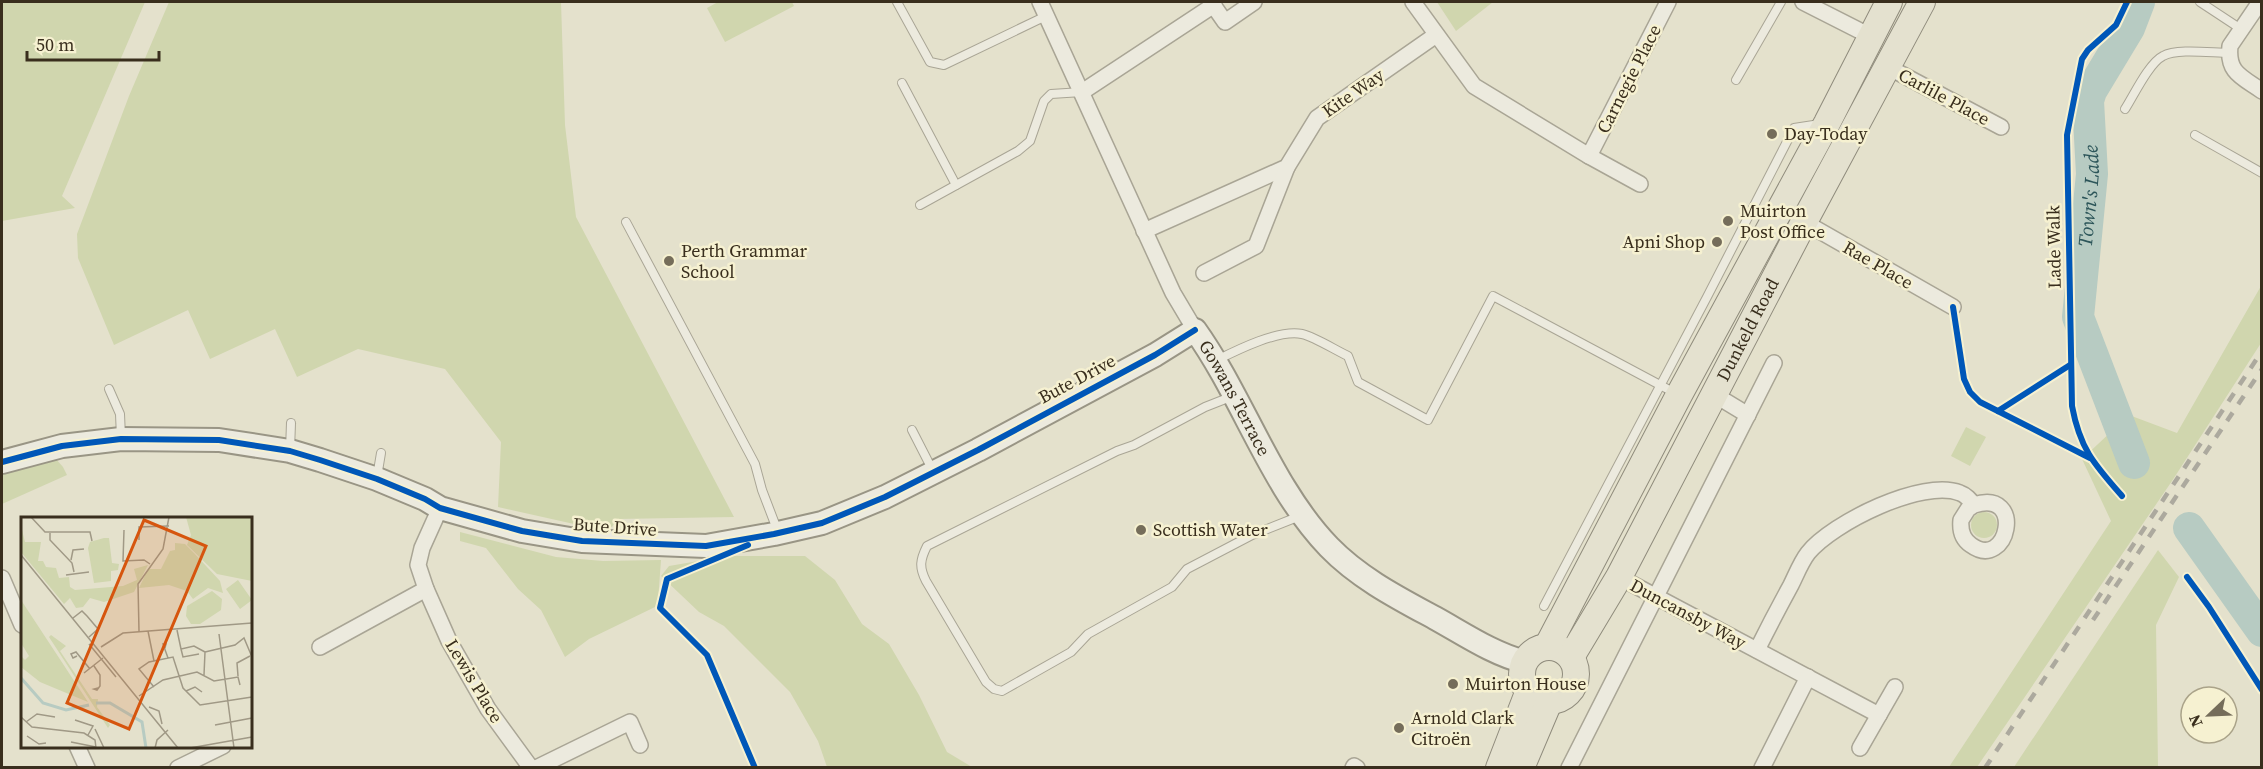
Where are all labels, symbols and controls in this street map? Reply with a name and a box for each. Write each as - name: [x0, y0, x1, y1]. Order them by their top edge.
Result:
- street label: Carnegie Place: [1590, 20, 1667, 138]
- scale bar: [27, 24, 159, 62]
- text: 50 m: [36, 32, 74, 57]
- street label: Kite Way: [1317, 62, 1389, 123]
- street label: Carlile Place: [1894, 62, 1994, 131]
- place label: Day-Today: [1784, 121, 1868, 146]
- marker: Day-Today: [1765, 127, 1779, 141]
- water label: Town's Lade: [2071, 144, 2106, 248]
- place label: Muirton Post Office: [1740, 198, 1825, 244]
- street label: Lade Walk: [2040, 205, 2067, 289]
- marker: Muirton Post Office: [1721, 214, 1735, 228]
- place label: Apni Shop: [1623, 229, 1705, 254]
- street label: Rae Place: [1839, 234, 1918, 295]
- marker: Apni Shop: [1710, 235, 1724, 249]
- place label: Perth Grammar School: [681, 238, 808, 284]
- marker: Perth Grammar School: [662, 254, 676, 268]
- street label: Dunkeld Road: [1710, 274, 1785, 386]
- street label: Gowans Terrace: [1193, 335, 1277, 460]
- street label: Bute Drive: [1034, 348, 1120, 409]
- street label: Bute Drive: [572, 511, 658, 542]
- inset map: [21, 517, 252, 748]
- place label: Scottish Water: [1153, 517, 1268, 542]
- marker: Scottish Water: [1134, 523, 1148, 537]
- street label: Duncansby Way: [1626, 572, 1751, 655]
- street label: Lewis Place: [440, 634, 509, 727]
- place label: Muirton House: [1465, 671, 1587, 696]
- marker: Muirton House: [1446, 677, 1460, 691]
- north arrow: [2179, 685, 2239, 745]
- place label: Arnold Clark Citroën: [1411, 705, 1514, 751]
- text: N: [2183, 711, 2208, 731]
- marker: Arnold Clark Citroën: [1392, 721, 1406, 735]

